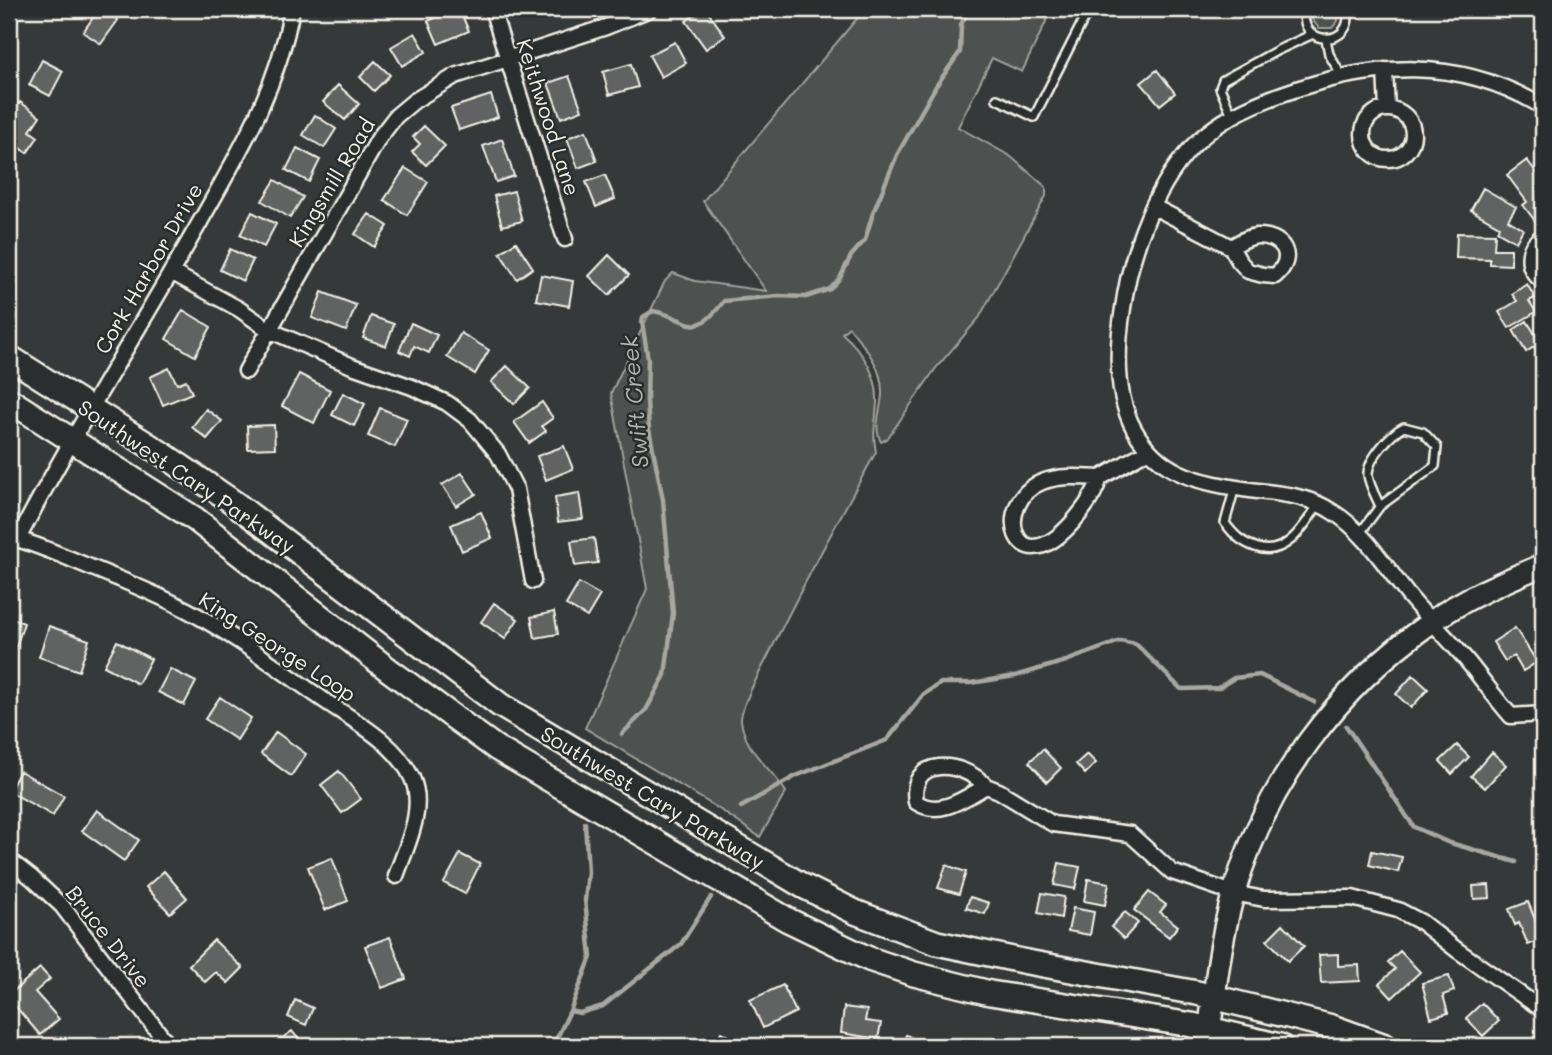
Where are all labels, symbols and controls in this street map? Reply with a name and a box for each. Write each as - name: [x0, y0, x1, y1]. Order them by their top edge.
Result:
- street label: Keithwood Lane: [511, 35, 587, 199]
- street label: Kingsmill Road: [282, 113, 380, 251]
- street label: Cork Harbor Drive: [88, 178, 208, 358]
- water label: Swift Creek: [613, 334, 655, 470]
- street label: Southwest Cary Parkway: [73, 393, 301, 559]
- street label: King George Loop: [194, 585, 362, 707]
- street label: Southwest Cary Parkway: [536, 719, 770, 875]
- street label: Bruce Drive: [61, 879, 157, 993]

